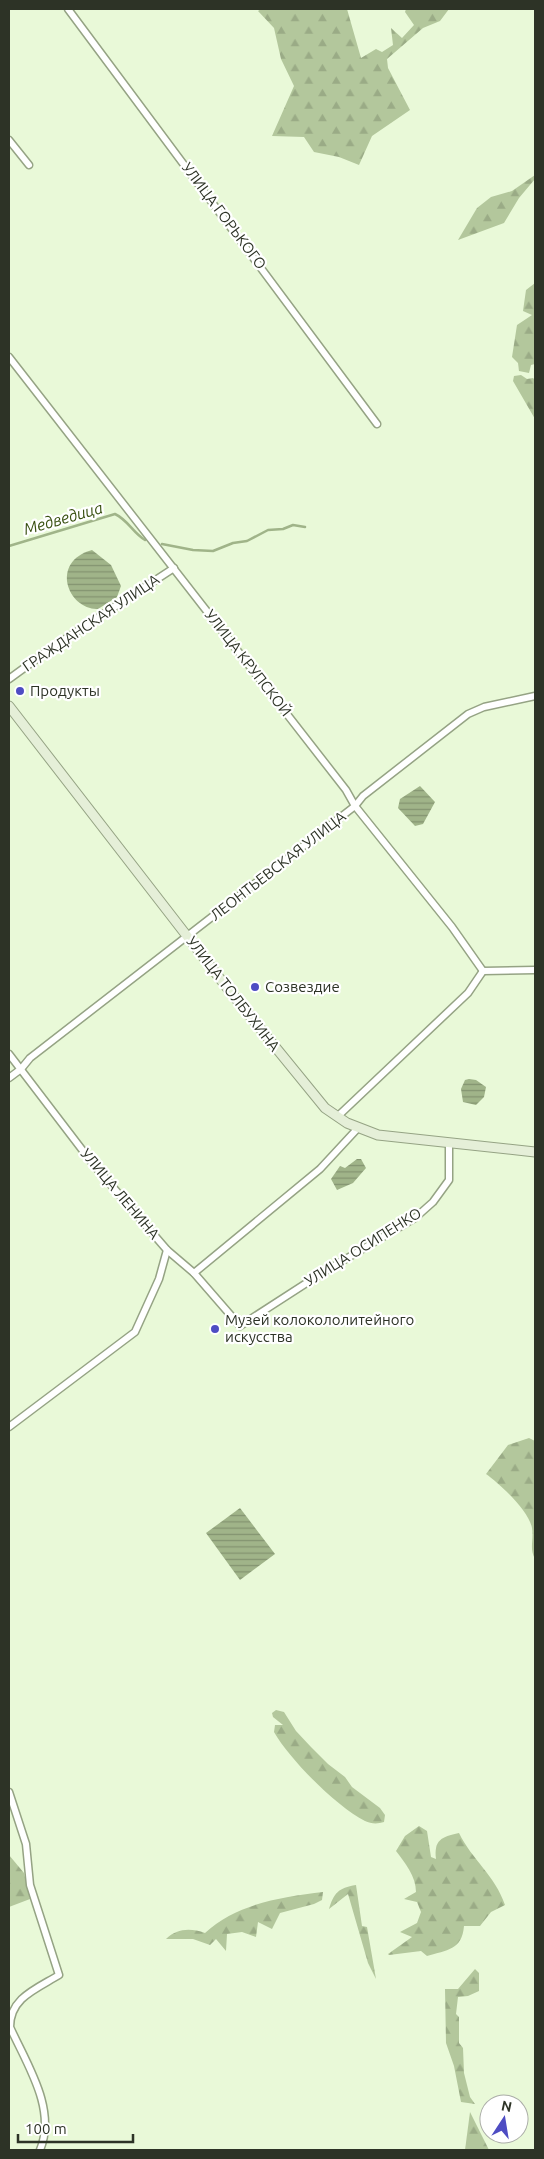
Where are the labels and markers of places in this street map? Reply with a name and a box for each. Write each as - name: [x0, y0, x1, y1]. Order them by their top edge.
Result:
- place label: Продукты: [30, 682, 100, 699]
- marker: Продукты: [14, 685, 26, 697]
- place label: Созвездие: [265, 978, 340, 995]
- marker: Созвездие: [249, 981, 261, 993]
- place label: Музей колокололитейного искусства: [225, 1311, 414, 1345]
- marker: Музей колокололитейного искусства: [209, 1323, 221, 1335]

